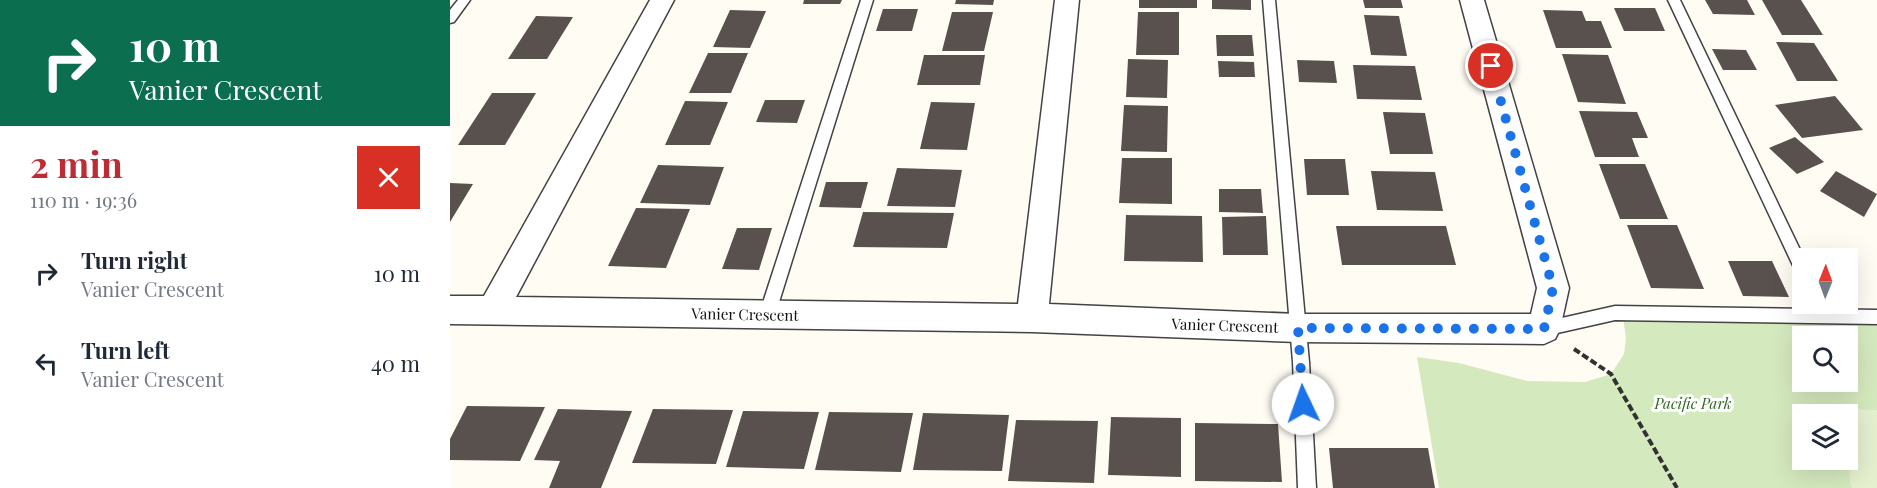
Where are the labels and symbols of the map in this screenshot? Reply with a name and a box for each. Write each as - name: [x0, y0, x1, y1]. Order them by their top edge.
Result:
- pin: [1465, 40, 1516, 91]
- north arrow: [1792, 248, 1858, 314]
- street label: Vanier Crescent: [690, 303, 799, 325]
- street label: Vanier Crescent: [1170, 313, 1280, 337]
- position arrow: [1271, 372, 1335, 436]
- park label: Pacific Park: [1653, 393, 1732, 413]

